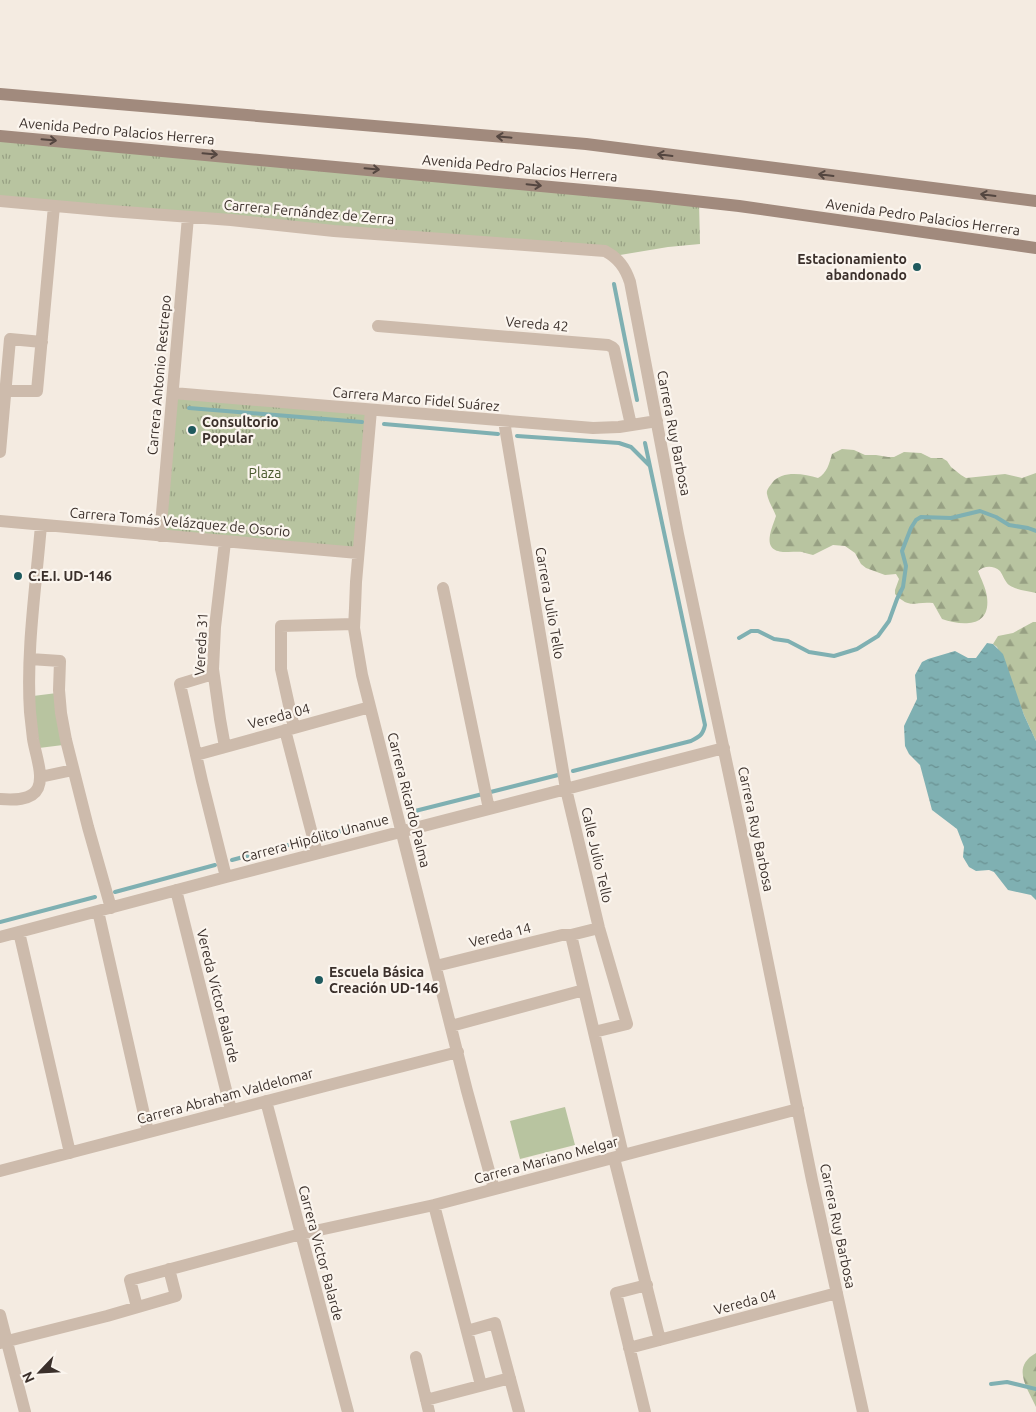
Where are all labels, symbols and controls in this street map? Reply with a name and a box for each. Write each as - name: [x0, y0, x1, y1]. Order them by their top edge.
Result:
- street label: Avenida Pedro Palacios Herrera: [19, 114, 215, 148]
- one-way arrow: [496, 133, 512, 142]
- one-way arrow: [40, 135, 56, 145]
- one-way arrow: [657, 149, 673, 159]
- one-way arrow: [202, 150, 218, 159]
- street label: Avenida Pedro Palacios Herrera: [422, 151, 618, 185]
- one-way arrow: [364, 164, 380, 174]
- one-way arrow: [819, 170, 835, 180]
- one-way arrow: [526, 180, 542, 189]
- one-way arrow: [980, 190, 996, 200]
- street label: Avenida Pedro Palacios Herrera: [825, 195, 1021, 239]
- street label: Carrera Fernández de Zerra: [223, 197, 395, 227]
- place label: Estacionamiento abandonado: [797, 251, 907, 283]
- marker: Estacionamiento abandonado: [911, 261, 923, 273]
- street label: Carrera Antonio Restrepo: [144, 294, 174, 456]
- street label: Vereda 42: [505, 313, 569, 335]
- street label: Carrera Ruy Barbosa: [654, 369, 694, 497]
- street label: Carrera Marco Fidel Suárez: [332, 384, 500, 414]
- place label: Consultorio Popular: [202, 414, 279, 446]
- marker: Consultorio Popular: [186, 424, 198, 436]
- park label: Plaza: [249, 465, 281, 481]
- street label: Carrera Tomás Velázquez de Osorio: [69, 504, 291, 540]
- street label: Carrera Julio Tello: [532, 546, 568, 660]
- place label: C.E.I. UD-146: [28, 568, 112, 584]
- marker: C.E.I. UD-146: [12, 570, 24, 582]
- street label: Vereda 31: [191, 612, 211, 676]
- street label: Vereda 04: [246, 700, 312, 732]
- street label: Carrera Ricardo Palma: [384, 731, 434, 869]
- street label: Carrera Ruy Barbosa: [735, 765, 777, 893]
- street label: Calle Julio Tello: [578, 806, 616, 904]
- street label: Carrera Hipólito Unanue: [240, 811, 390, 865]
- street label: Vereda 14: [467, 920, 533, 950]
- street label: Vereda Víctor Balarde: [194, 927, 242, 1065]
- place label: Escuela Básica Creación UD-146: [329, 964, 439, 996]
- marker: Escuela Básica Creación UD-146: [313, 974, 325, 986]
- street label: Carrera Abraham Valdelomar: [135, 1065, 316, 1127]
- street label: Carrera Mariano Melgar: [472, 1133, 620, 1187]
- street label: Carrera Ruy Barbosa: [817, 1162, 859, 1290]
- street label: Carrera Victor Balarde: [295, 1184, 347, 1322]
- street label: Vereda 04: [712, 1286, 778, 1318]
- north arrow: [15, 1347, 65, 1397]
- text: N: [19, 1369, 38, 1386]

